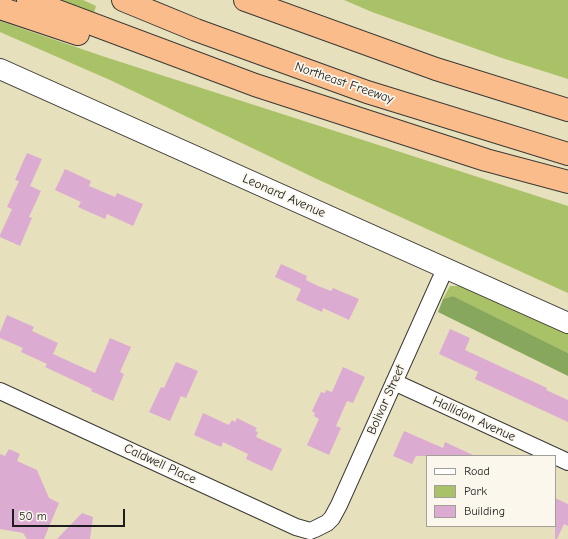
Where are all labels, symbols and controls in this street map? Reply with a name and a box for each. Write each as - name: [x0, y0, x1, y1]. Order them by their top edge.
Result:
- street label: Northeast Freeway: [293, 59, 395, 107]
- street label: Leonard Avenue: [240, 171, 328, 221]
- street label: Bolivar Street: [364, 363, 408, 437]
- street label: Hallidon Avenue: [430, 393, 518, 445]
- street label: Caldwell Place: [121, 440, 199, 488]
- legend: [426, 455, 556, 527]
- text: Road: [464, 464, 490, 478]
- text: Park: [464, 484, 487, 498]
- scale bar: [14, 501, 127, 527]
- text: Building: [464, 504, 505, 518]
- text: 50 m: [19, 509, 47, 523]

